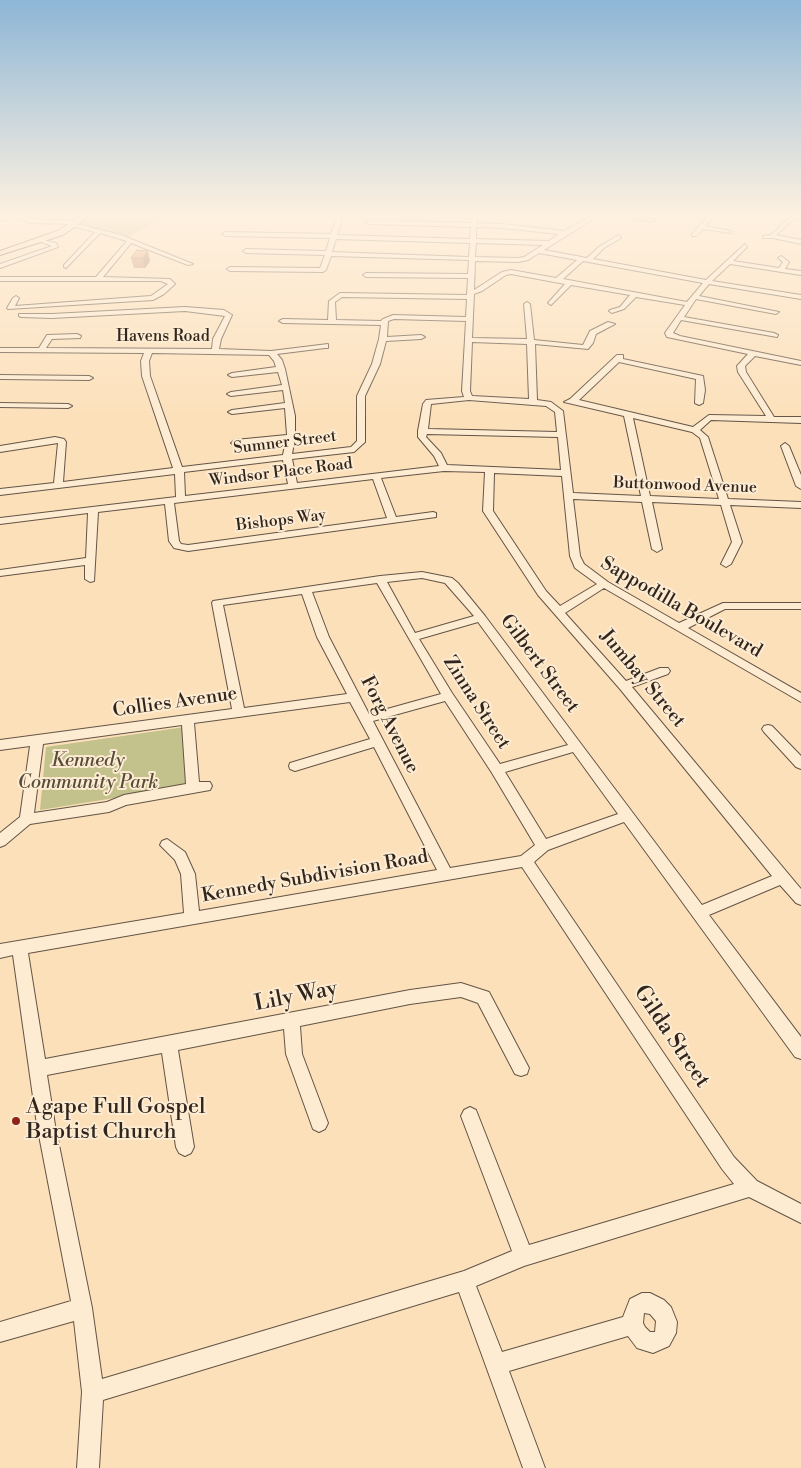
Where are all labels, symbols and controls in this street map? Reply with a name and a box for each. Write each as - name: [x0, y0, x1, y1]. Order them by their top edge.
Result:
- street label: Havens Road: [116, 327, 210, 347]
- street label: Sumner Street: [232, 427, 338, 459]
- street label: Windsor Place Road: [208, 455, 354, 491]
- street label: Buttonwood Avenue: [613, 474, 757, 498]
- street label: Bishops Way: [235, 506, 327, 536]
- street label: Sappodilla Boulevard: [596, 552, 766, 664]
- street label: Gilbert Street: [495, 610, 583, 718]
- street label: Jumbay Street: [594, 625, 690, 733]
- street label: Zinna Street: [437, 652, 515, 754]
- street label: Forg Avenue: [355, 672, 423, 778]
- street label: Collies Avenue: [111, 683, 239, 723]
- park label: Kennedy Community Park: [18, 750, 158, 794]
- street label: Kennedy Subdivision Road: [200, 846, 430, 908]
- street label: Lily Way: [252, 976, 340, 1018]
- street label: Gilda Street: [627, 981, 715, 1093]
- place label: Agape Full Gospel Baptist Church: [26, 1095, 206, 1146]
- marker: Agape Full Gospel Baptist Church: [10, 1115, 22, 1127]

